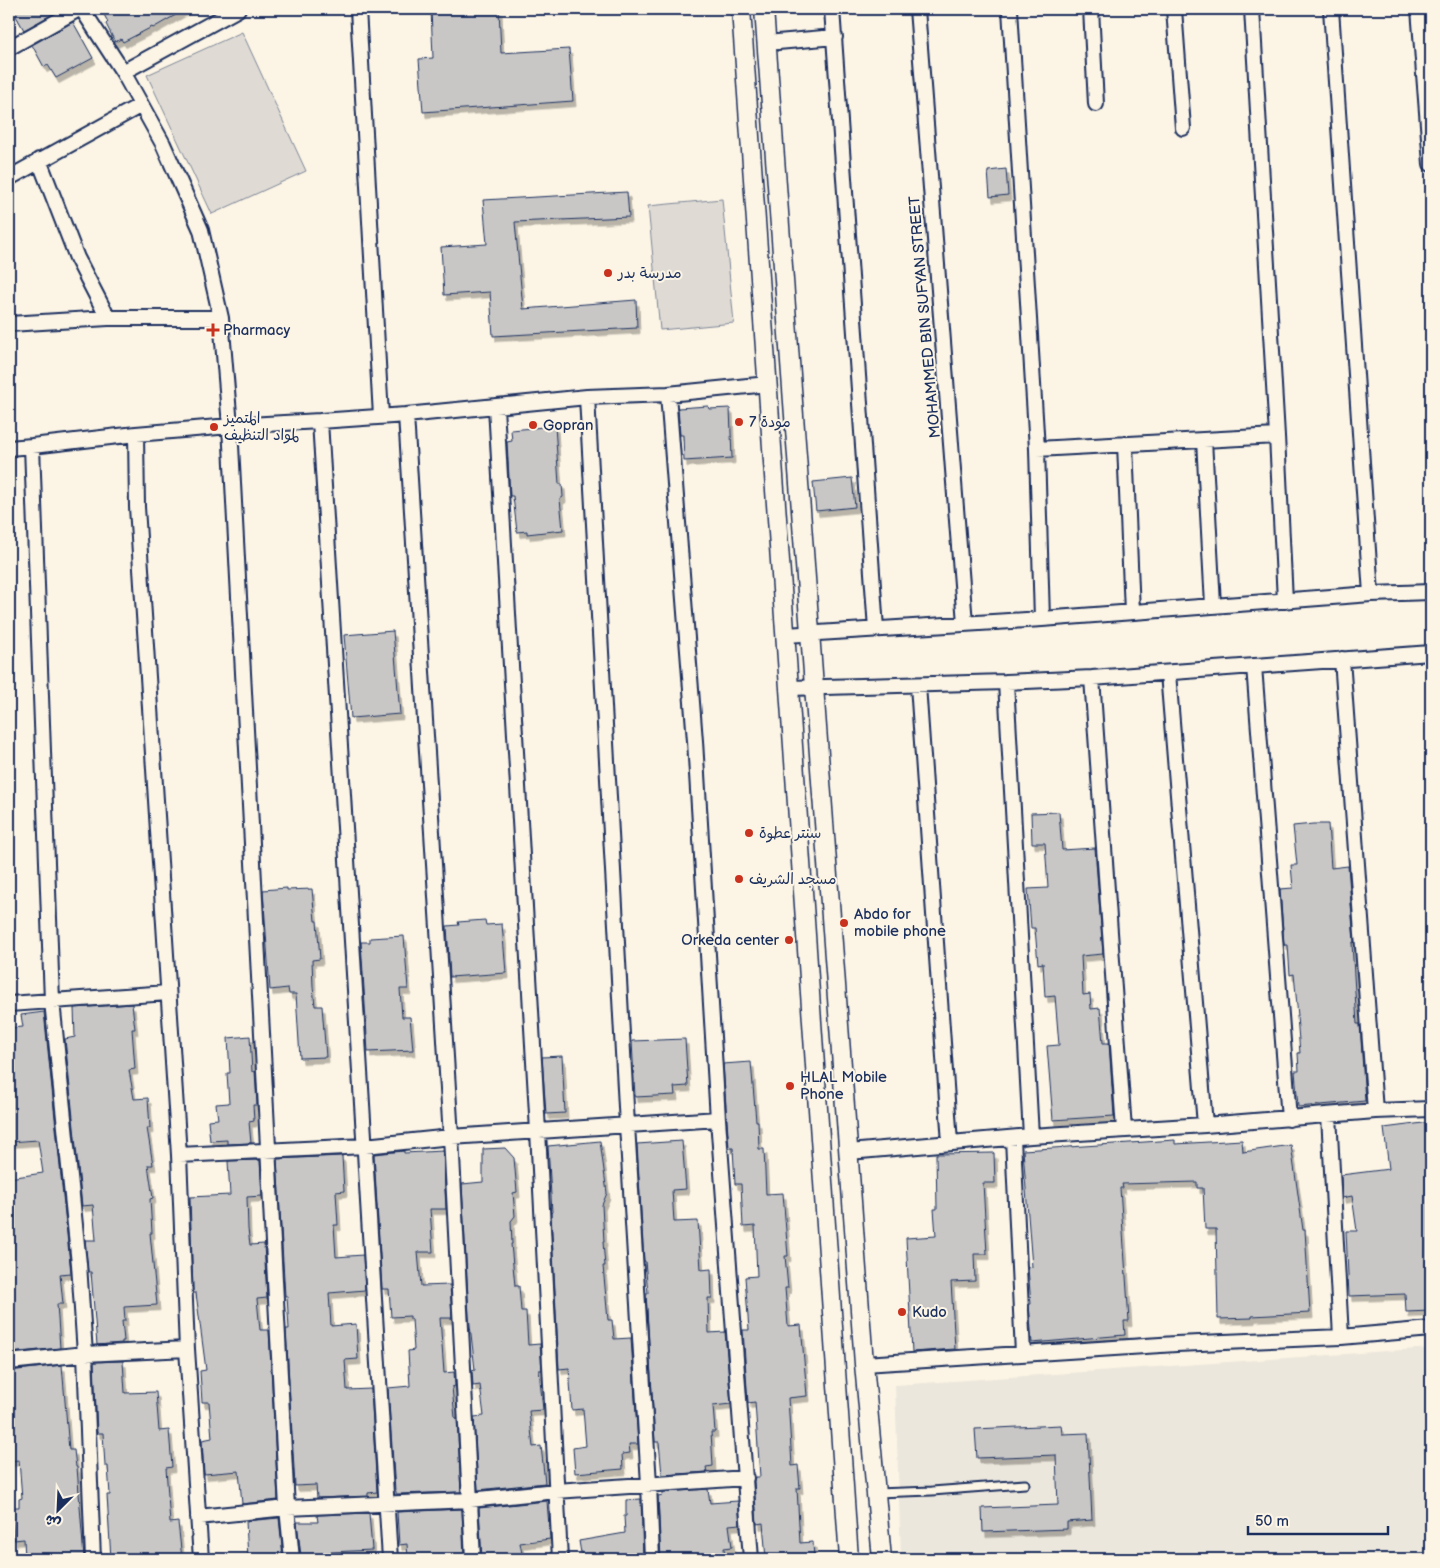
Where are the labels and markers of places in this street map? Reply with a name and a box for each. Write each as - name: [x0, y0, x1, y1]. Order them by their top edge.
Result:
- place label: مدرسة بدر: [617, 264, 682, 283]
- marker: مدرسة بدر: [602, 267, 614, 279]
- place label: Pharmacy: [223, 321, 290, 340]
- marker: Pharmacy: [207, 324, 219, 336]
- place label: المتميز لمواد التنظيف: [222, 409, 299, 445]
- place label: مودة 7: [749, 413, 791, 432]
- place label: Gopran: [543, 416, 594, 435]
- marker: مودة 7: [733, 416, 745, 428]
- marker: Gopran: [527, 419, 539, 431]
- marker: المتميز لمواد التنظيف: [208, 421, 220, 433]
- place label: سنتر عطوة: [759, 824, 821, 843]
- marker: سنتر عطوة: [743, 827, 755, 839]
- place label: مسجد الشريف: [749, 870, 836, 889]
- marker: مسجد الشريف: [733, 873, 745, 885]
- place label: Abdo for mobile phone: [854, 905, 946, 941]
- marker: Abdo for mobile phone: [838, 917, 850, 929]
- place label: Orkeda center: [681, 931, 780, 950]
- marker: Orkeda center: [783, 934, 795, 946]
- place label: HLAL Mobile Phone: [800, 1068, 887, 1104]
- marker: HLAL Mobile Phone: [784, 1080, 796, 1092]
- place label: Kudo: [912, 1303, 947, 1322]
- marker: Kudo: [896, 1306, 908, 1318]

